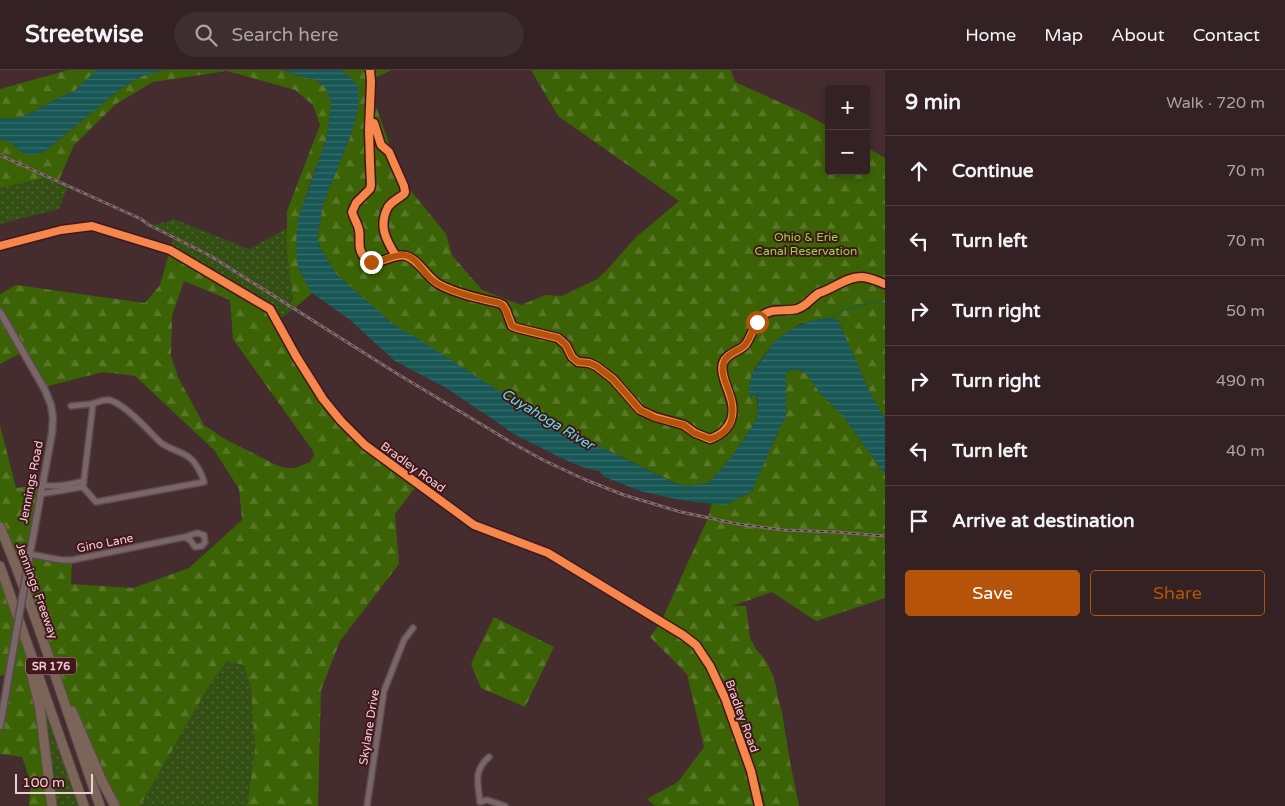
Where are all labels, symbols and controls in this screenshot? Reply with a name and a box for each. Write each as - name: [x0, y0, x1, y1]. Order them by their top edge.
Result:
- search box: [174, 12, 524, 57]
- text: Streetwise: [25, 20, 144, 49]
- icon: search: [192, 21, 220, 49]
- text: Search here: [232, 24, 338, 46]
- text: Home: [965, 24, 1016, 46]
- text: Map: [1044, 24, 1083, 46]
- text: About: [1111, 24, 1165, 46]
- text: Contact: [1193, 24, 1260, 46]
- map controls: [825, 85, 870, 175]
- button: +: [825, 85, 870, 130]
- text: 9 min: [905, 90, 961, 115]
- text: Walk · 720 m: [1166, 93, 1265, 113]
- button: −: [825, 130, 870, 175]
- icon: ahead: [905, 157, 933, 185]
- text: Continue: [952, 160, 1034, 182]
- text: 70 m: [1226, 161, 1265, 181]
- icon: left: [905, 227, 933, 255]
- park label: Ohio & Erie Canal Reservation: [755, 230, 857, 258]
- text: Turn left: [952, 230, 1028, 252]
- text: 70 m: [1226, 231, 1265, 251]
- route end: [360, 251, 383, 274]
- icon: right: [905, 297, 933, 325]
- text: Turn right: [952, 300, 1040, 322]
- text: 50 m: [1226, 301, 1265, 321]
- route start: [746, 311, 769, 334]
- icon: right: [905, 367, 933, 395]
- text: Turn right: [952, 370, 1040, 392]
- text: 490 m: [1216, 371, 1265, 391]
- water label: Cuyahoga River: [498, 385, 598, 455]
- icon: left: [905, 437, 933, 465]
- street label: Jennings Road: [16, 439, 46, 525]
- street label: Bradley Road: [378, 439, 448, 495]
- text: Turn left: [952, 440, 1028, 462]
- text: 40 m: [1226, 441, 1265, 461]
- icon: arrive: [905, 507, 933, 535]
- text: Arrive at destination: [952, 510, 1135, 532]
- street label: Gino Lane: [75, 531, 135, 555]
- street label: Jennings Freeway: [13, 541, 61, 641]
- button: Save: [905, 570, 1080, 616]
- button: Share: [1090, 570, 1265, 616]
- road number: SR 176: [26, 658, 76, 674]
- street label: Bradley Road: [722, 678, 762, 754]
- street label: Skylane Drive: [356, 688, 382, 766]
- scale bar: [15, 771, 92, 794]
- text: 100 m: [22, 774, 65, 791]

